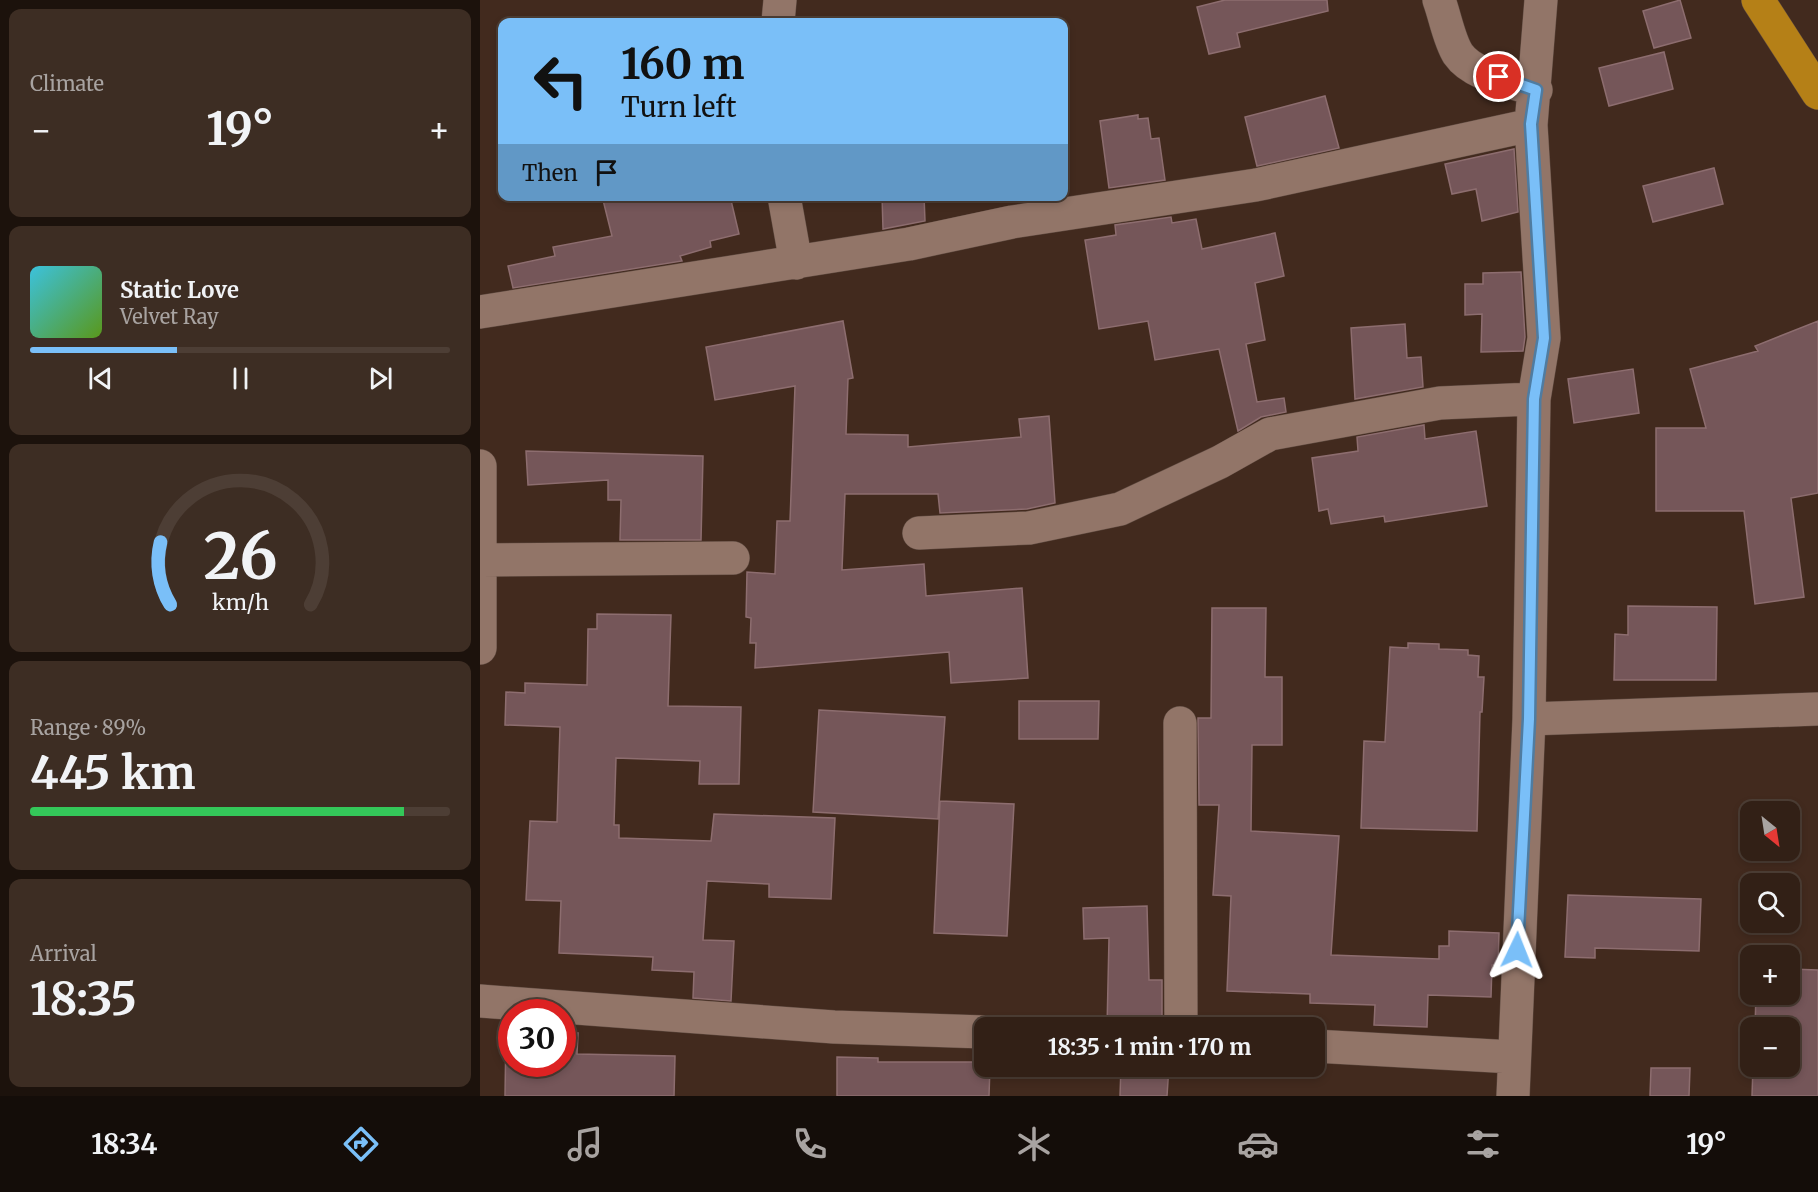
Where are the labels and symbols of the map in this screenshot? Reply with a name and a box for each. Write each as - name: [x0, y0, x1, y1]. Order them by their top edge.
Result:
- pin: [1473, 51, 1524, 102]
- north arrow: [1740, 801, 1800, 861]
- position arrow: [1485, 918, 1549, 982]
- speed limit sign: 30: [498, 999, 576, 1077]

